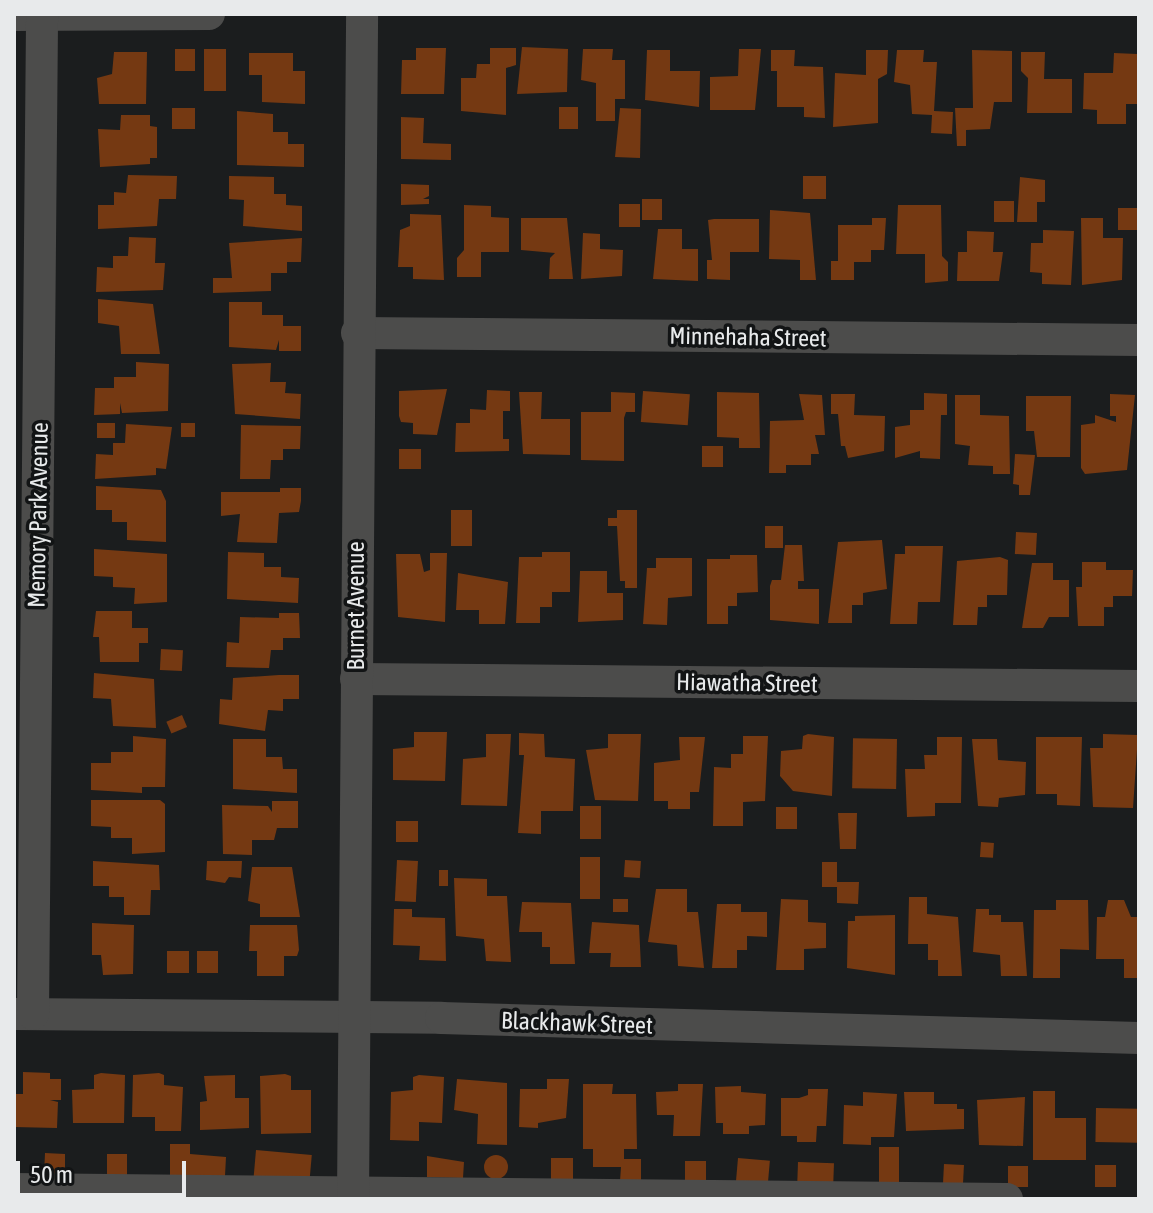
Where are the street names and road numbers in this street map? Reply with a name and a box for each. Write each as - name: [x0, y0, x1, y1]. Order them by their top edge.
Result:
- street label: Minnehaha Street: [669, 321, 827, 353]
- street label: Memory Park Avenue: [22, 422, 54, 608]
- street label: Burnet Avenue: [342, 541, 370, 671]
- street label: Hiawatha Street: [676, 667, 818, 699]
- street label: Blackhawk Street: [501, 1006, 653, 1040]

